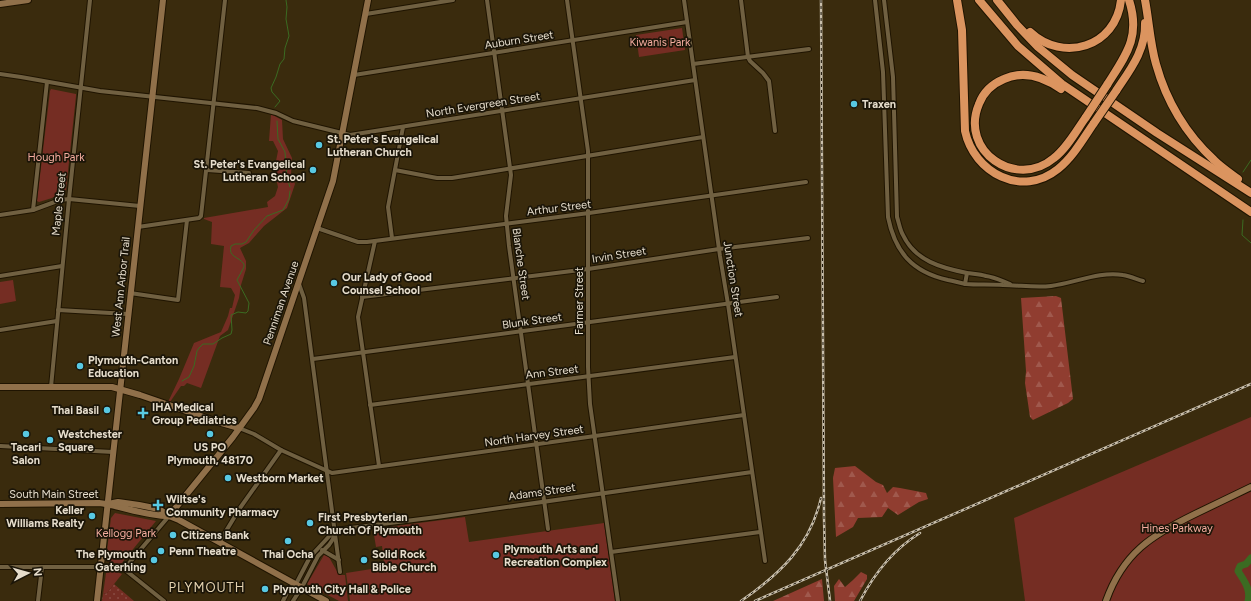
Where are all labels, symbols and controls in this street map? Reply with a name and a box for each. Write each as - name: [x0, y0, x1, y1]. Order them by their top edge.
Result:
- street label: Auburn Street: [484, 28, 554, 52]
- park label: Kiwanis Park: [630, 36, 691, 49]
- street label: North Evergreen Street: [425, 90, 541, 120]
- place label: Traxen: [862, 98, 896, 111]
- marker: Traxen: [849, 99, 859, 109]
- place label: St. Peter's Evangelical Lutheran Church: [327, 133, 439, 159]
- marker: St. Peter's Evangelical Lutheran Church: [314, 140, 324, 150]
- park label: Hough Park: [27, 151, 85, 164]
- place label: St. Peter's Evangelical Lutheran School: [194, 158, 305, 184]
- marker: St. Peter's Evangelical Lutheran School: [308, 165, 318, 175]
- street label: Maple Street: [49, 172, 69, 236]
- street label: Arthur Street: [526, 198, 592, 218]
- street label: Blanche Street: [510, 227, 532, 301]
- street label: West Ann Arbor Trail: [109, 236, 133, 338]
- street label: Junction Street: [721, 240, 745, 318]
- street label: Irvin Street: [591, 244, 647, 266]
- street label: Penniman Avenue: [261, 259, 301, 347]
- street label: Farmer Street: [573, 267, 586, 335]
- place label: Our Lady of Good Counsel School: [342, 271, 432, 297]
- marker: Our Lady of Good Counsel School: [329, 278, 339, 288]
- street label: Blunk Street: [501, 310, 563, 332]
- place label: Plymouth-Canton Education: [88, 354, 178, 380]
- marker: Plymouth-Canton Education: [75, 361, 85, 371]
- street label: Ann Street: [525, 362, 579, 382]
- place label: IHA Medical Group Pediatrics: [152, 401, 237, 427]
- place label: Thai Basil: [52, 404, 99, 417]
- marker: Thai Basil: [102, 405, 112, 415]
- marker: IHA Medical Group Pediatrics: [137, 407, 149, 419]
- street label: North Harvey Street: [484, 423, 584, 449]
- place label: Westchester Square: [58, 428, 123, 454]
- marker: Tacari Salon: [21, 429, 31, 439]
- marker: US PO Plymouth, 48170: [205, 429, 215, 439]
- marker: Westchester Square: [45, 435, 55, 445]
- place label: Tacari Salon: [11, 441, 41, 467]
- place label: US PO Plymouth, 48170: [167, 441, 253, 467]
- place label: Westborn Market: [236, 472, 324, 485]
- marker: Westborn Market: [223, 473, 233, 483]
- street label: Adams Street: [508, 481, 576, 503]
- street label: South Main Street: [9, 488, 99, 501]
- place label: Wiltse's Community Pharmacy: [166, 493, 279, 519]
- marker: Wiltse's Community Pharmacy: [153, 500, 163, 510]
- place label: Keller Williams Realty: [6, 504, 85, 530]
- marker: Keller Williams Realty: [87, 511, 97, 521]
- place label: First Presbyterian Church Of Plymouth: [318, 511, 422, 537]
- marker: First Presbyterian Church Of Plymouth: [305, 518, 315, 528]
- park label: Hines Parkway: [1141, 522, 1213, 535]
- park label: Kellogg Park: [96, 527, 157, 540]
- place label: Citizens Bank: [181, 529, 249, 542]
- marker: Citizens Bank: [168, 530, 178, 540]
- marker: Thai Ocha: [283, 536, 293, 546]
- place label: Plymouth Arts and Recreation Complex: [504, 543, 607, 569]
- place label: Penn Theatre: [169, 545, 236, 558]
- marker: Penn Theatre: [156, 546, 166, 556]
- place label: The Plymouth Gaterhing: [76, 548, 146, 574]
- place label: Thai Ocha: [263, 548, 314, 561]
- place label: Solid Rock Bible Church: [372, 548, 437, 574]
- marker: Plymouth Arts and Recreation Complex: [491, 550, 501, 560]
- north arrow: [8, 553, 48, 593]
- marker: The Plymouth Gaterhing: [149, 555, 159, 565]
- marker: Solid Rock Bible Church: [359, 555, 369, 565]
- text: N: [31, 567, 44, 577]
- district label: PLYMOUTH: [168, 580, 246, 595]
- place label: Plymouth City Hall & Police: [273, 583, 411, 596]
- marker: Plymouth City Hall & Police: [260, 584, 270, 594]

